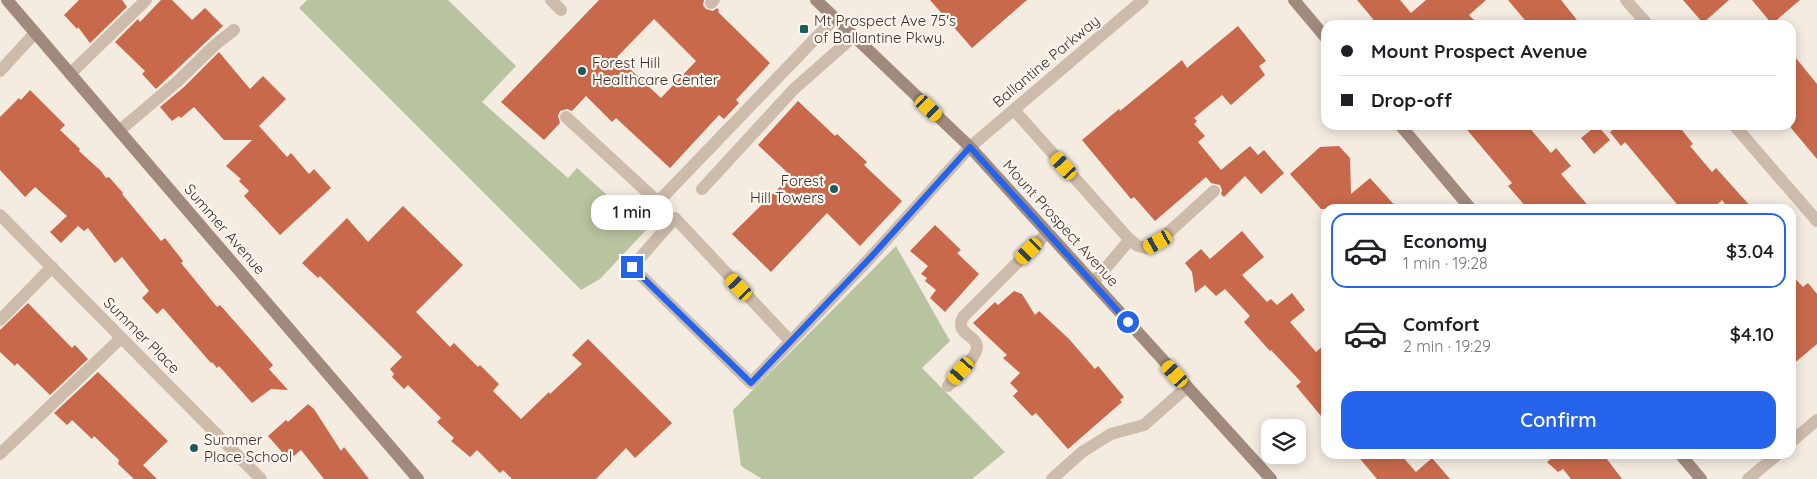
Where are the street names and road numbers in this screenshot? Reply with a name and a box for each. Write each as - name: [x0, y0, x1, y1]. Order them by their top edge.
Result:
- street label: Ballantine Parkway: [989, 11, 1103, 111]
- street label: Mount Prospect Avenue: [999, 156, 1123, 290]
- street label: Summer Avenue: [180, 180, 270, 278]
- street label: Summer Place: [100, 293, 184, 377]

